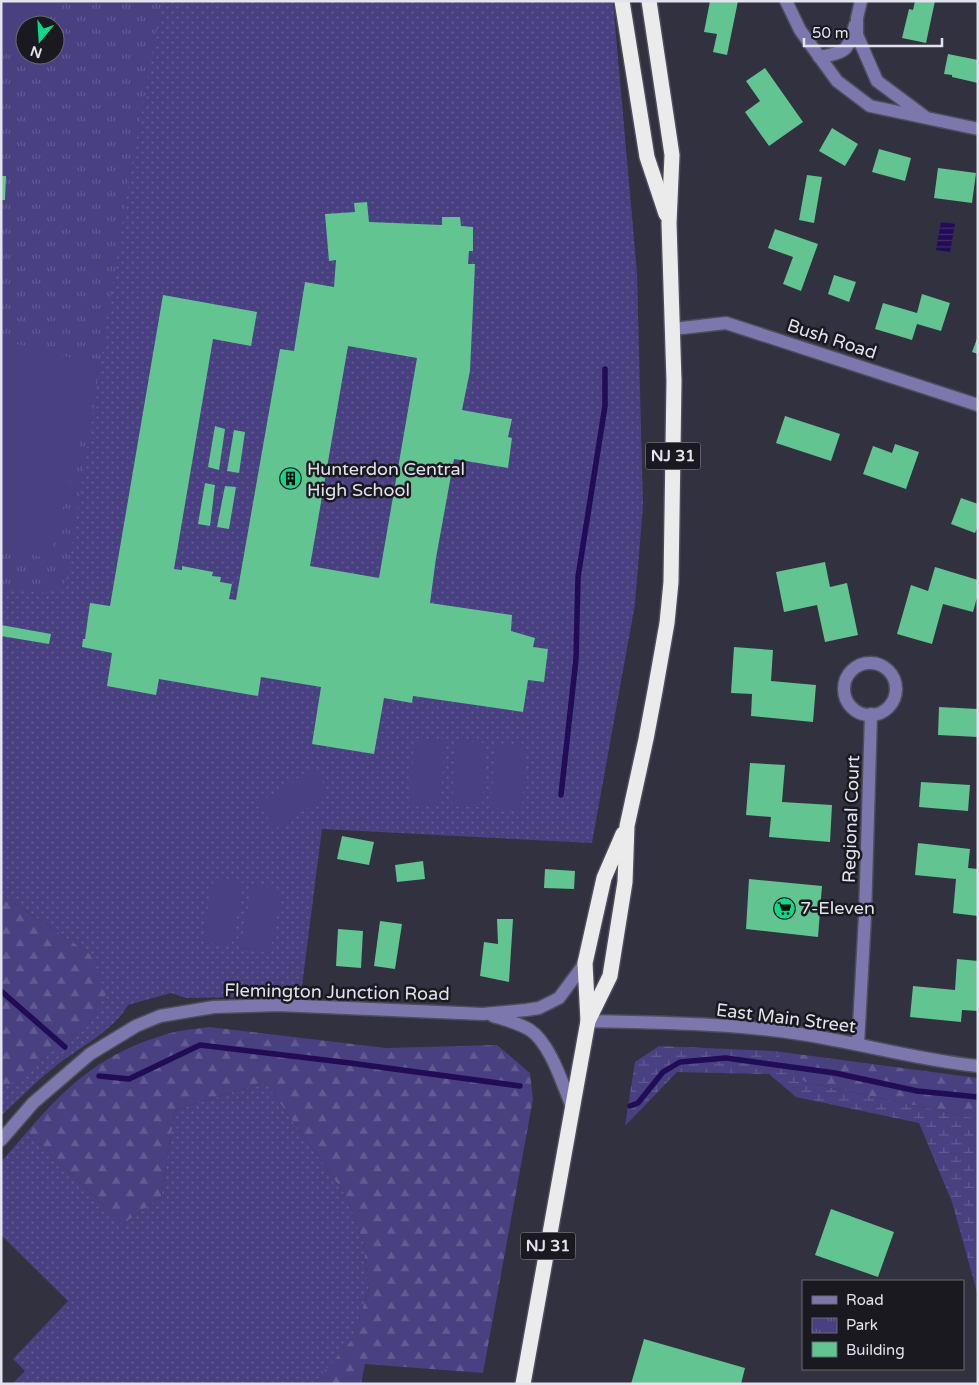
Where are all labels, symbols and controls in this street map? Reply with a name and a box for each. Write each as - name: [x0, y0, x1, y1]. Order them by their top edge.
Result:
- north arrow: [15, 15, 65, 65]
- scale bar: [804, 15, 942, 47]
- text: 50 m: [812, 24, 849, 42]
- text: N: [28, 42, 44, 62]
- street label: Bush Road: [784, 314, 880, 364]
- road number: NJ 31: [646, 442, 700, 470]
- place label: Hunterdon Central High School: [307, 458, 465, 501]
- building icon: Hunterdon Central High School: [279, 467, 303, 491]
- street label: Regional Court: [838, 755, 864, 883]
- supermarket icon: 7-Eleven: [772, 896, 796, 920]
- place label: 7-Eleven: [800, 897, 875, 919]
- street label: Flemington Junction Road: [224, 979, 450, 1005]
- street label: East Main Street: [715, 999, 857, 1038]
- road number: NJ 31: [520, 1232, 576, 1260]
- legend: [802, 1280, 964, 1370]
- text: Road: [846, 1291, 884, 1309]
- text: Park: [846, 1316, 878, 1334]
- text: Building: [846, 1341, 905, 1359]

